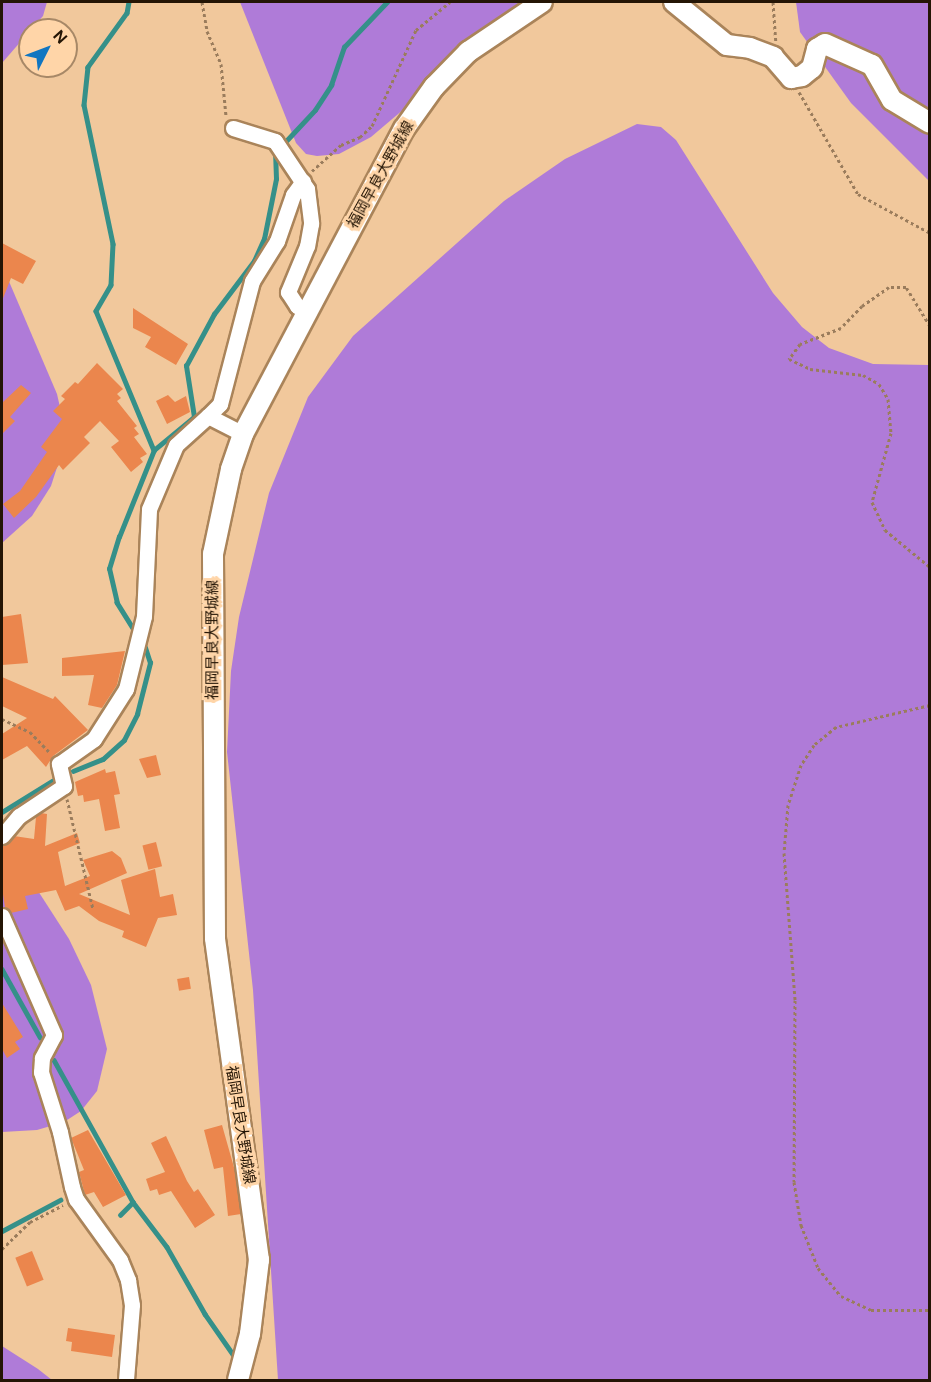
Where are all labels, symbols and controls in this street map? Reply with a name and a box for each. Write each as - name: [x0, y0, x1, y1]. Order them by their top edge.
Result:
- north arrow: [18, 18, 78, 78]
- text: N: [49, 26, 72, 48]
- street label: 福岡早良大野城線: [344, 118, 418, 232]
- street label: 福岡早良大野城線: [204, 580, 222, 700]
- street label: 福岡早良大野城線: [222, 1064, 258, 1186]

